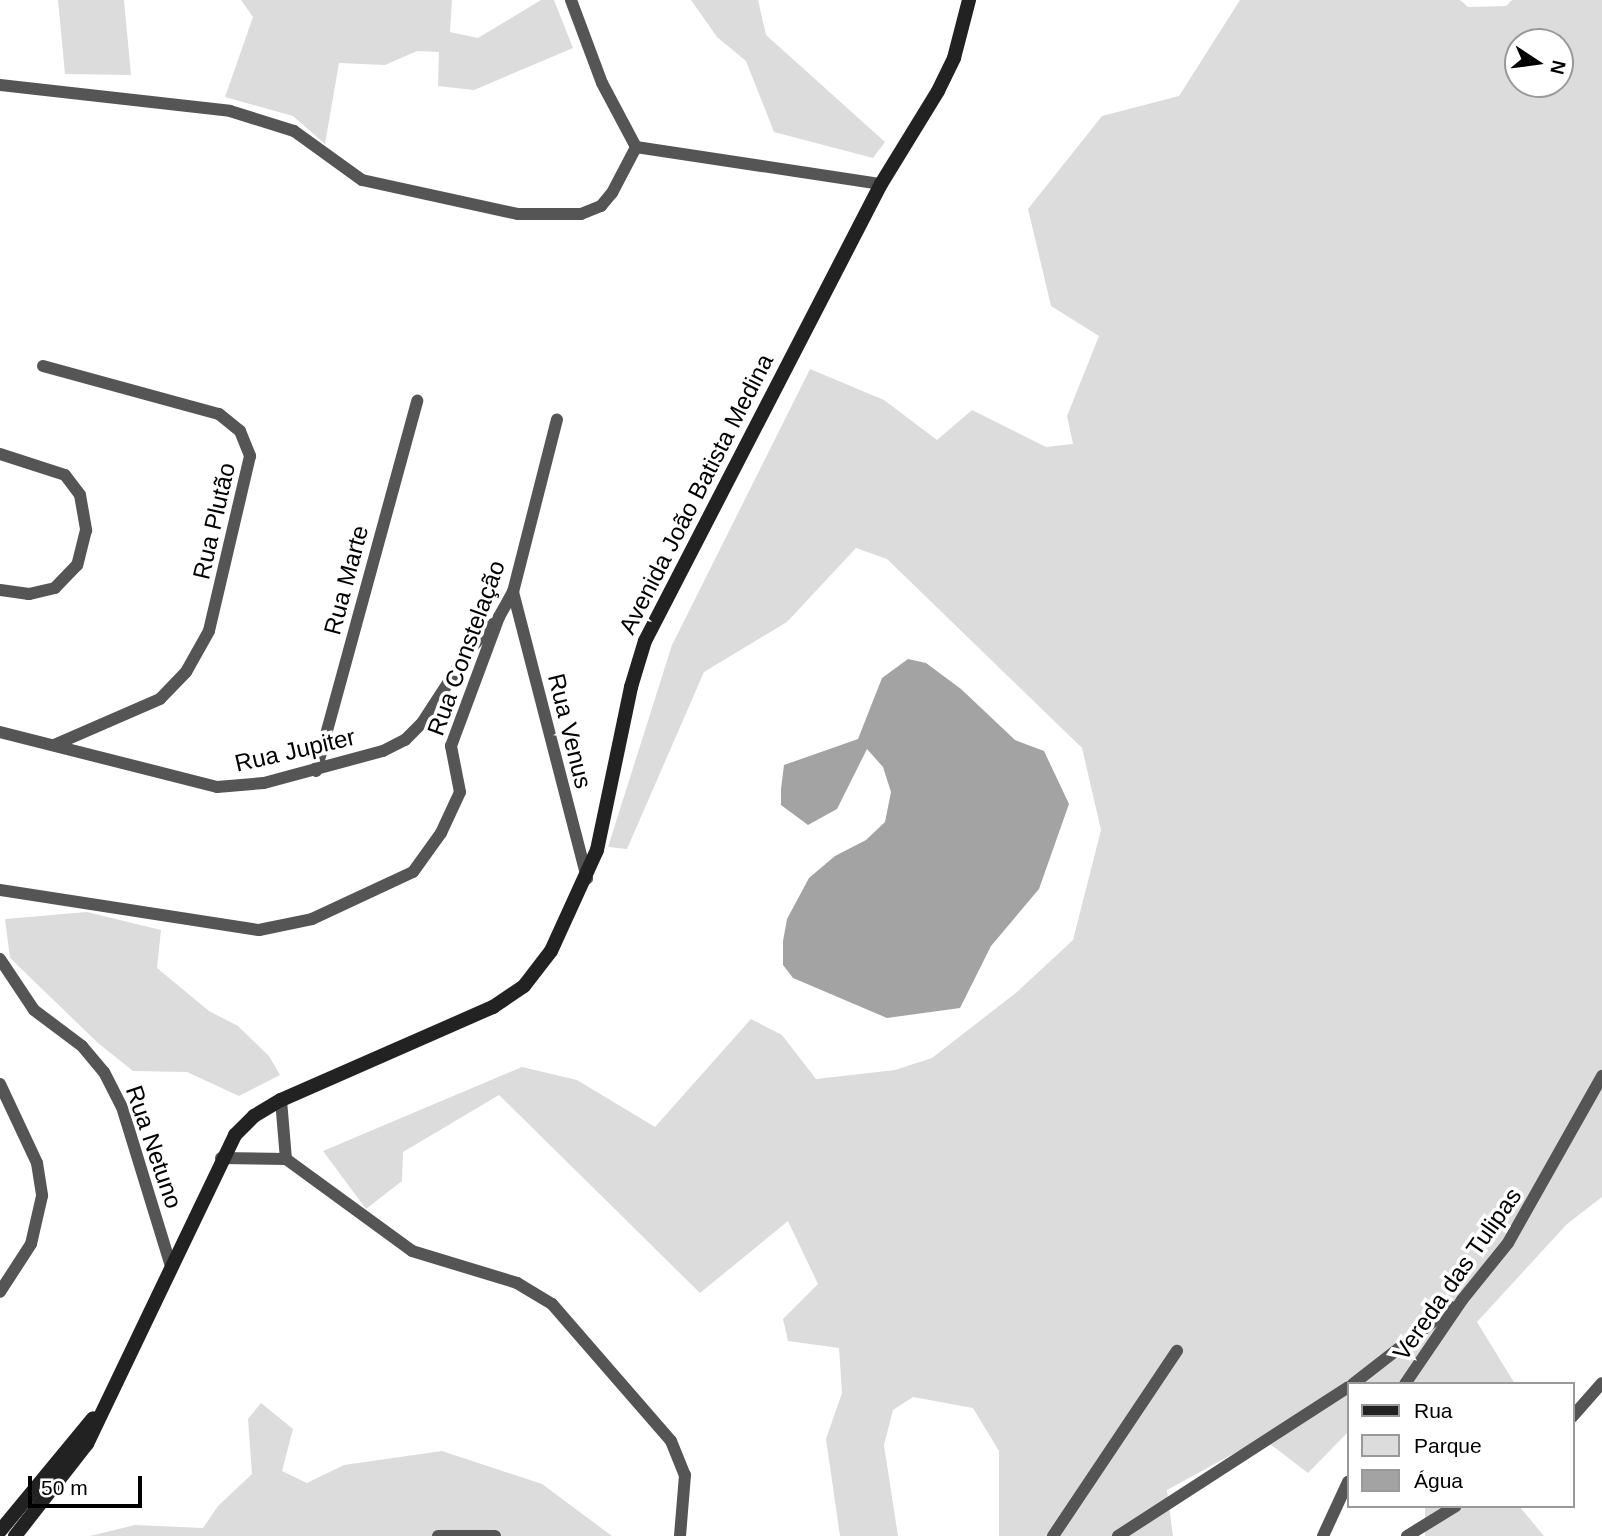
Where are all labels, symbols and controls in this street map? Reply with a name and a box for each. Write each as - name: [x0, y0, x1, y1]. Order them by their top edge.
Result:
- north arrow: [1504, 28, 1574, 98]
- text: N: [1546, 58, 1570, 76]
- street label: Avenida João Batista Medina: [613, 349, 779, 639]
- street label: Rua Plutão: [187, 460, 241, 582]
- street label: Rua Marte: [318, 522, 374, 638]
- street label: Rua Constelação: [421, 557, 511, 739]
- street label: Rua Venus: [542, 671, 598, 791]
- street label: Rua Jupiter: [232, 722, 358, 778]
- street label: Rua Netuno: [120, 1082, 188, 1212]
- street label: Vereda das Tulipas: [1387, 1182, 1527, 1366]
- legend: [1346, 1382, 1574, 1508]
- text: Rua: [1414, 1399, 1453, 1422]
- text: Parque: [1414, 1434, 1482, 1457]
- scale bar: [32, 1462, 145, 1506]
- text: Água: [1414, 1469, 1463, 1492]
- text: 50 m: [41, 1476, 88, 1499]

